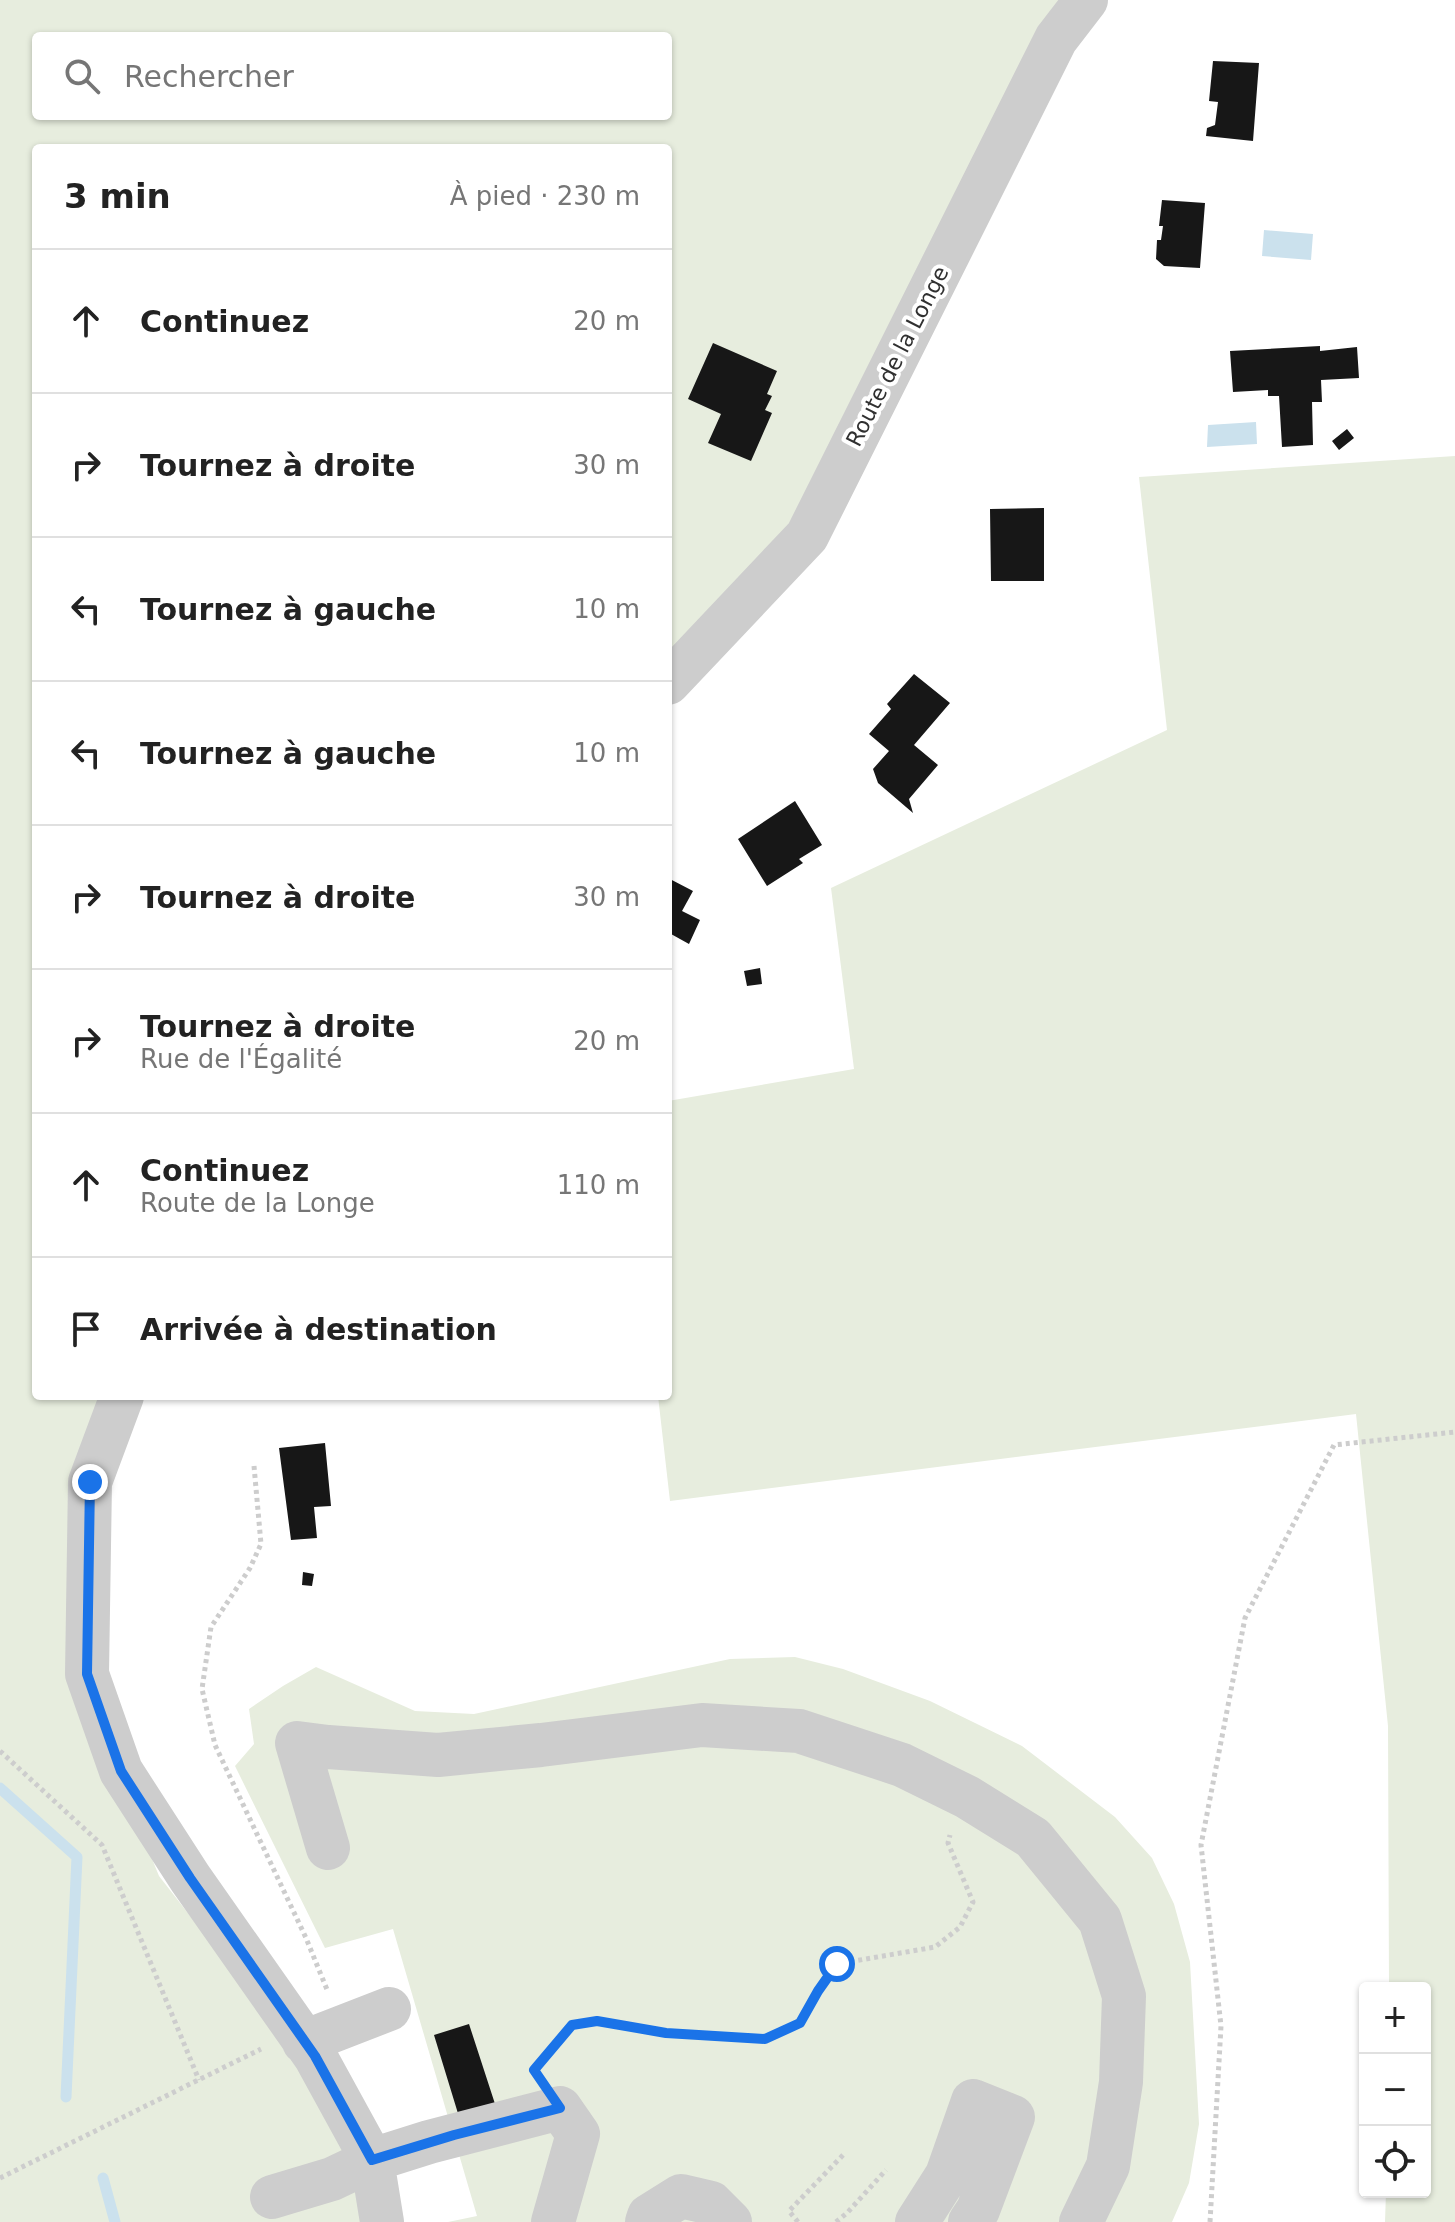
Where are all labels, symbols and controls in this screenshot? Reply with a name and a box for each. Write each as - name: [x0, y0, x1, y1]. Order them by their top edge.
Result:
- search box: [32, 32, 672, 120]
- icon: search: [60, 54, 104, 98]
- text: Rechercher: [124, 59, 294, 94]
- text: 3 min: [64, 176, 171, 216]
- text: À pied · 230 m: [450, 181, 640, 211]
- street label: Route de la Longe: [841, 262, 954, 450]
- icon: ahead: [64, 299, 108, 343]
- text: Continuez: [140, 304, 309, 339]
- text: 20 m: [573, 306, 640, 336]
- icon: right: [64, 443, 108, 487]
- text: Tournez à droite: [140, 448, 415, 483]
- text: 30 m: [573, 450, 640, 480]
- icon: left: [64, 587, 108, 631]
- text: Tournez à gauche: [140, 592, 436, 627]
- text: 10 m: [573, 594, 640, 624]
- icon: left: [64, 731, 108, 775]
- text: Tournez à gauche: [140, 736, 436, 771]
- text: 10 m: [573, 738, 640, 768]
- icon: right: [64, 875, 108, 919]
- text: Tournez à droite: [140, 880, 415, 915]
- text: 30 m: [573, 882, 640, 912]
- text: Tournez à droite: [140, 1009, 415, 1044]
- icon: right: [64, 1019, 108, 1063]
- text: 20 m: [573, 1026, 640, 1056]
- text: Rue de l'Égalité: [140, 1044, 342, 1074]
- text: Continuez: [140, 1153, 309, 1188]
- icon: ahead: [64, 1163, 108, 1207]
- text: 110 m: [557, 1170, 640, 1200]
- text: Route de la Longe: [140, 1188, 375, 1218]
- icon: arrive: [64, 1307, 108, 1351]
- text: Arrivée à destination: [140, 1312, 497, 1347]
- route end: [72, 1464, 108, 1500]
- route start: [819, 1946, 855, 1982]
- map controls: [1359, 1982, 1431, 2198]
- button: +: [1359, 1982, 1431, 2054]
- button: −: [1359, 2054, 1431, 2126]
- button: locate: [1359, 2126, 1431, 2198]

